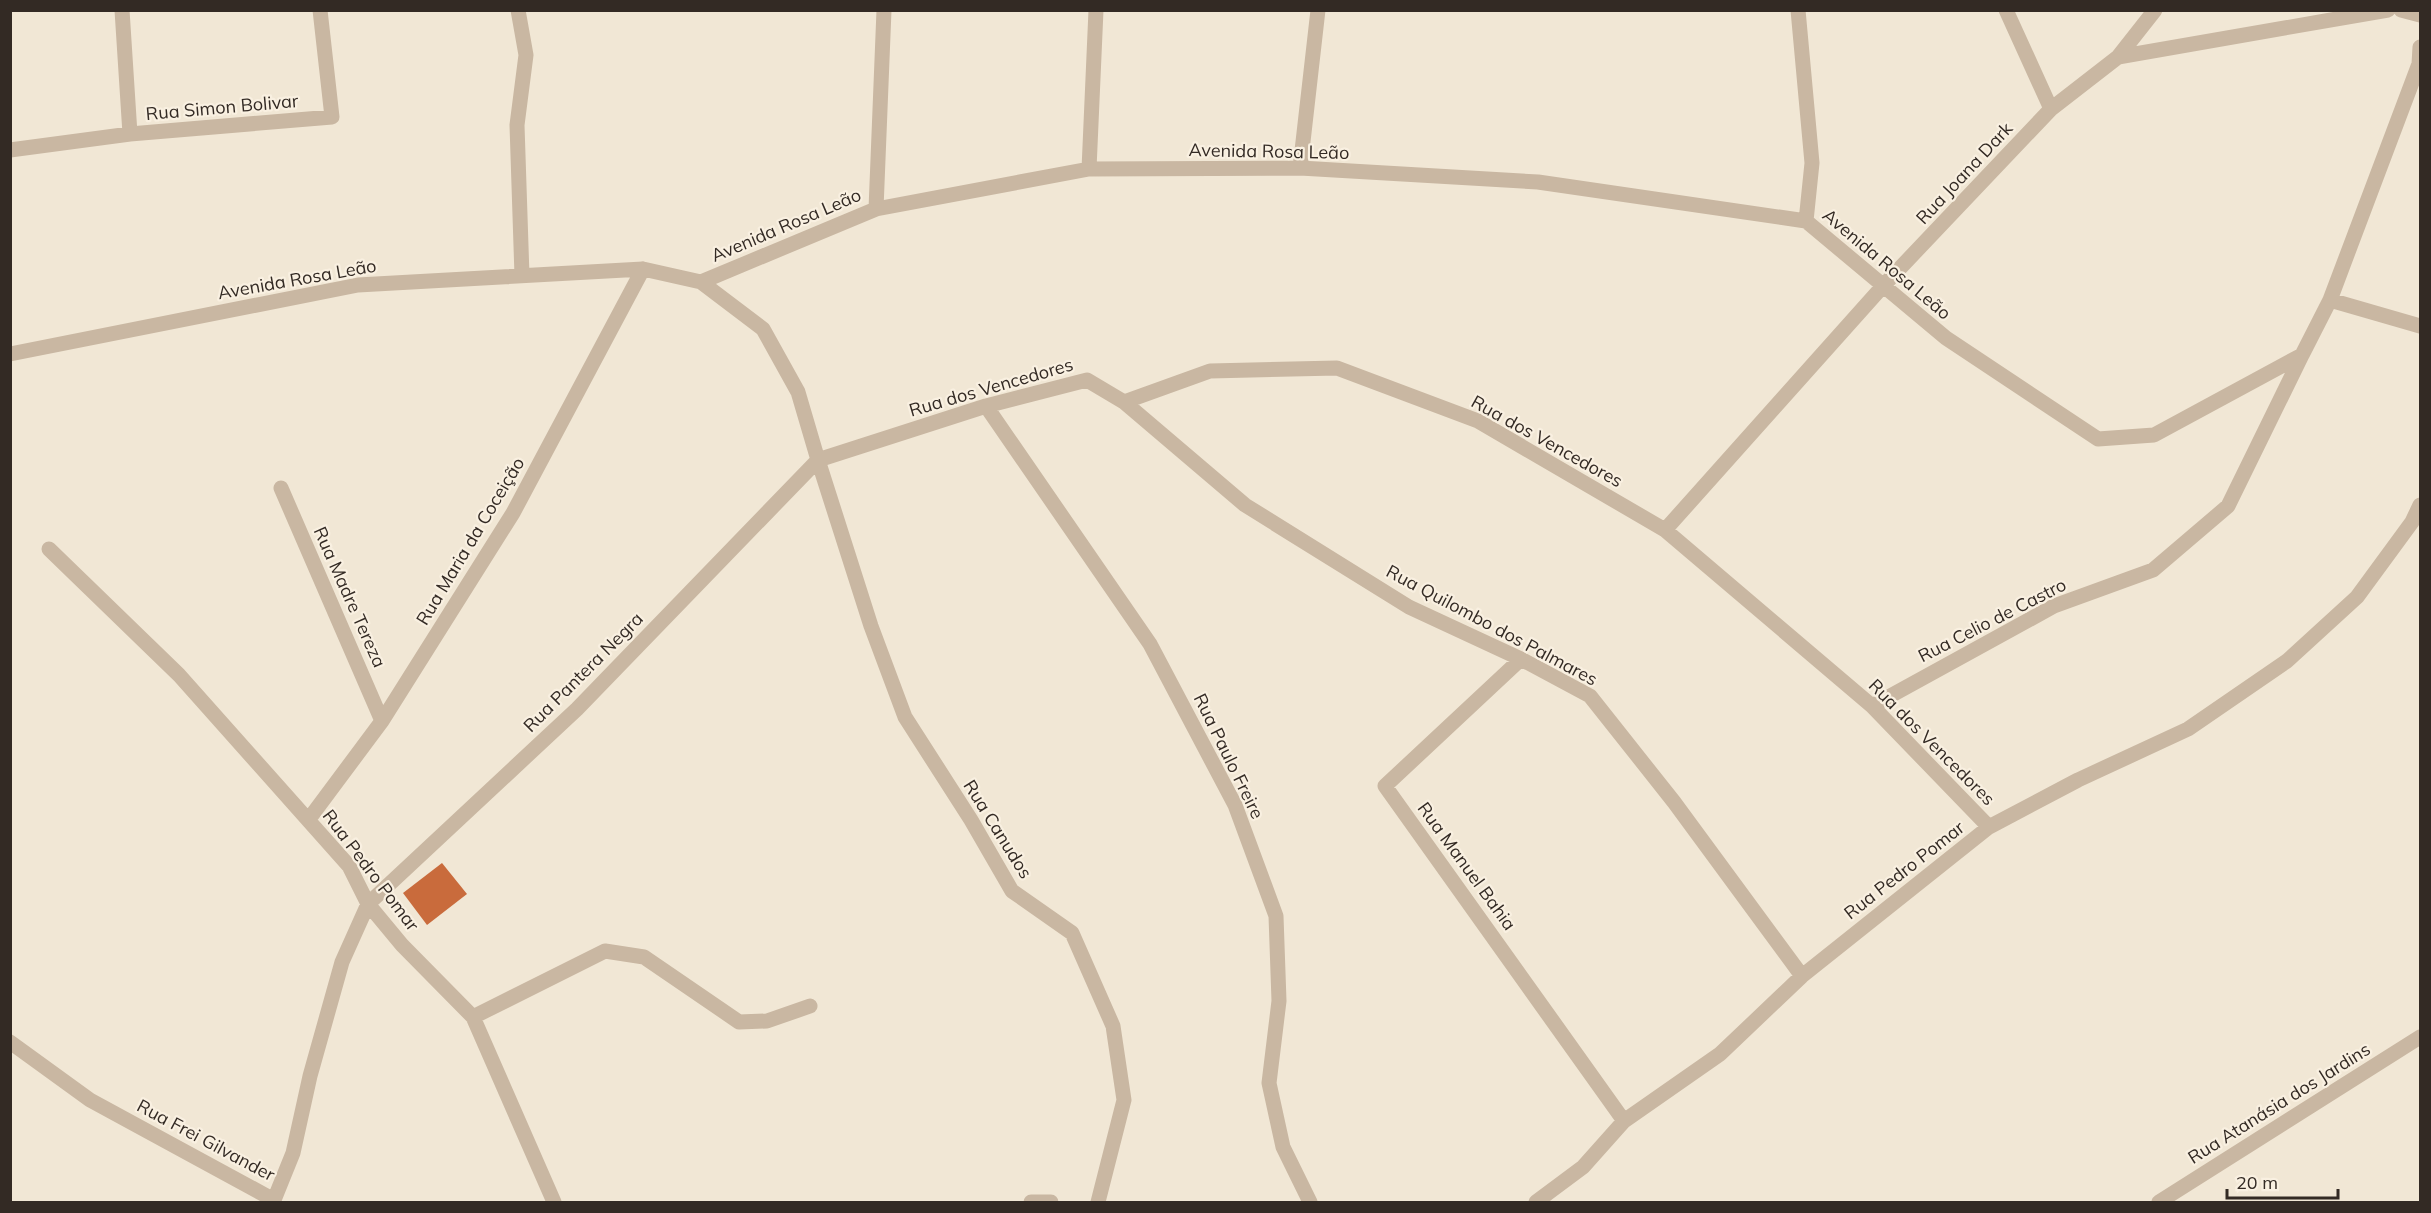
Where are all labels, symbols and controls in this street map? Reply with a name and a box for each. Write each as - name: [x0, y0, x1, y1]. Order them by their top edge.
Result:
- street label: Rua Simon Bolivar: [145, 89, 300, 125]
- street label: Rua Joana Dark: [1911, 117, 2018, 229]
- street label: Avenida Rosa Leão: [1188, 138, 1350, 164]
- street label: Avenida Rosa Leão: [708, 183, 864, 267]
- street label: Avenida Rosa Leão: [1818, 204, 1956, 324]
- street label: Avenida Rosa Leão: [216, 254, 378, 304]
- street label: Rua dos Vencedores: [906, 353, 1076, 421]
- street label: Rua dos Vencedores: [1467, 390, 1627, 492]
- street label: Rua Maria da Coceição: [411, 453, 529, 629]
- street label: Rua Madre Tereza: [309, 523, 391, 671]
- street label: Rua Quilombo dos Palmares: [1382, 559, 1602, 691]
- street label: Rua Celio de Castro: [1914, 573, 2070, 667]
- street label: Rua Pantera Negra: [518, 607, 648, 737]
- street label: Rua dos Vencedores: [1864, 674, 2000, 810]
- street label: Rua Paulo Freire: [1189, 690, 1269, 822]
- street label: Rua Canudos: [959, 775, 1037, 883]
- street label: Rua Manuel Bahia: [1413, 797, 1521, 935]
- street label: Rua Pedro Pomar: [318, 805, 425, 936]
- street label: Rua Pedro Pomar: [1839, 816, 1969, 924]
- street label: Rua Atanásia dos Jardins: [2183, 1037, 2375, 1169]
- street label: Rua Frei Gilvander: [133, 1094, 279, 1186]
- scale bar: [2227, 1162, 2338, 1200]
- text: 20 m: [2236, 1171, 2278, 1194]

